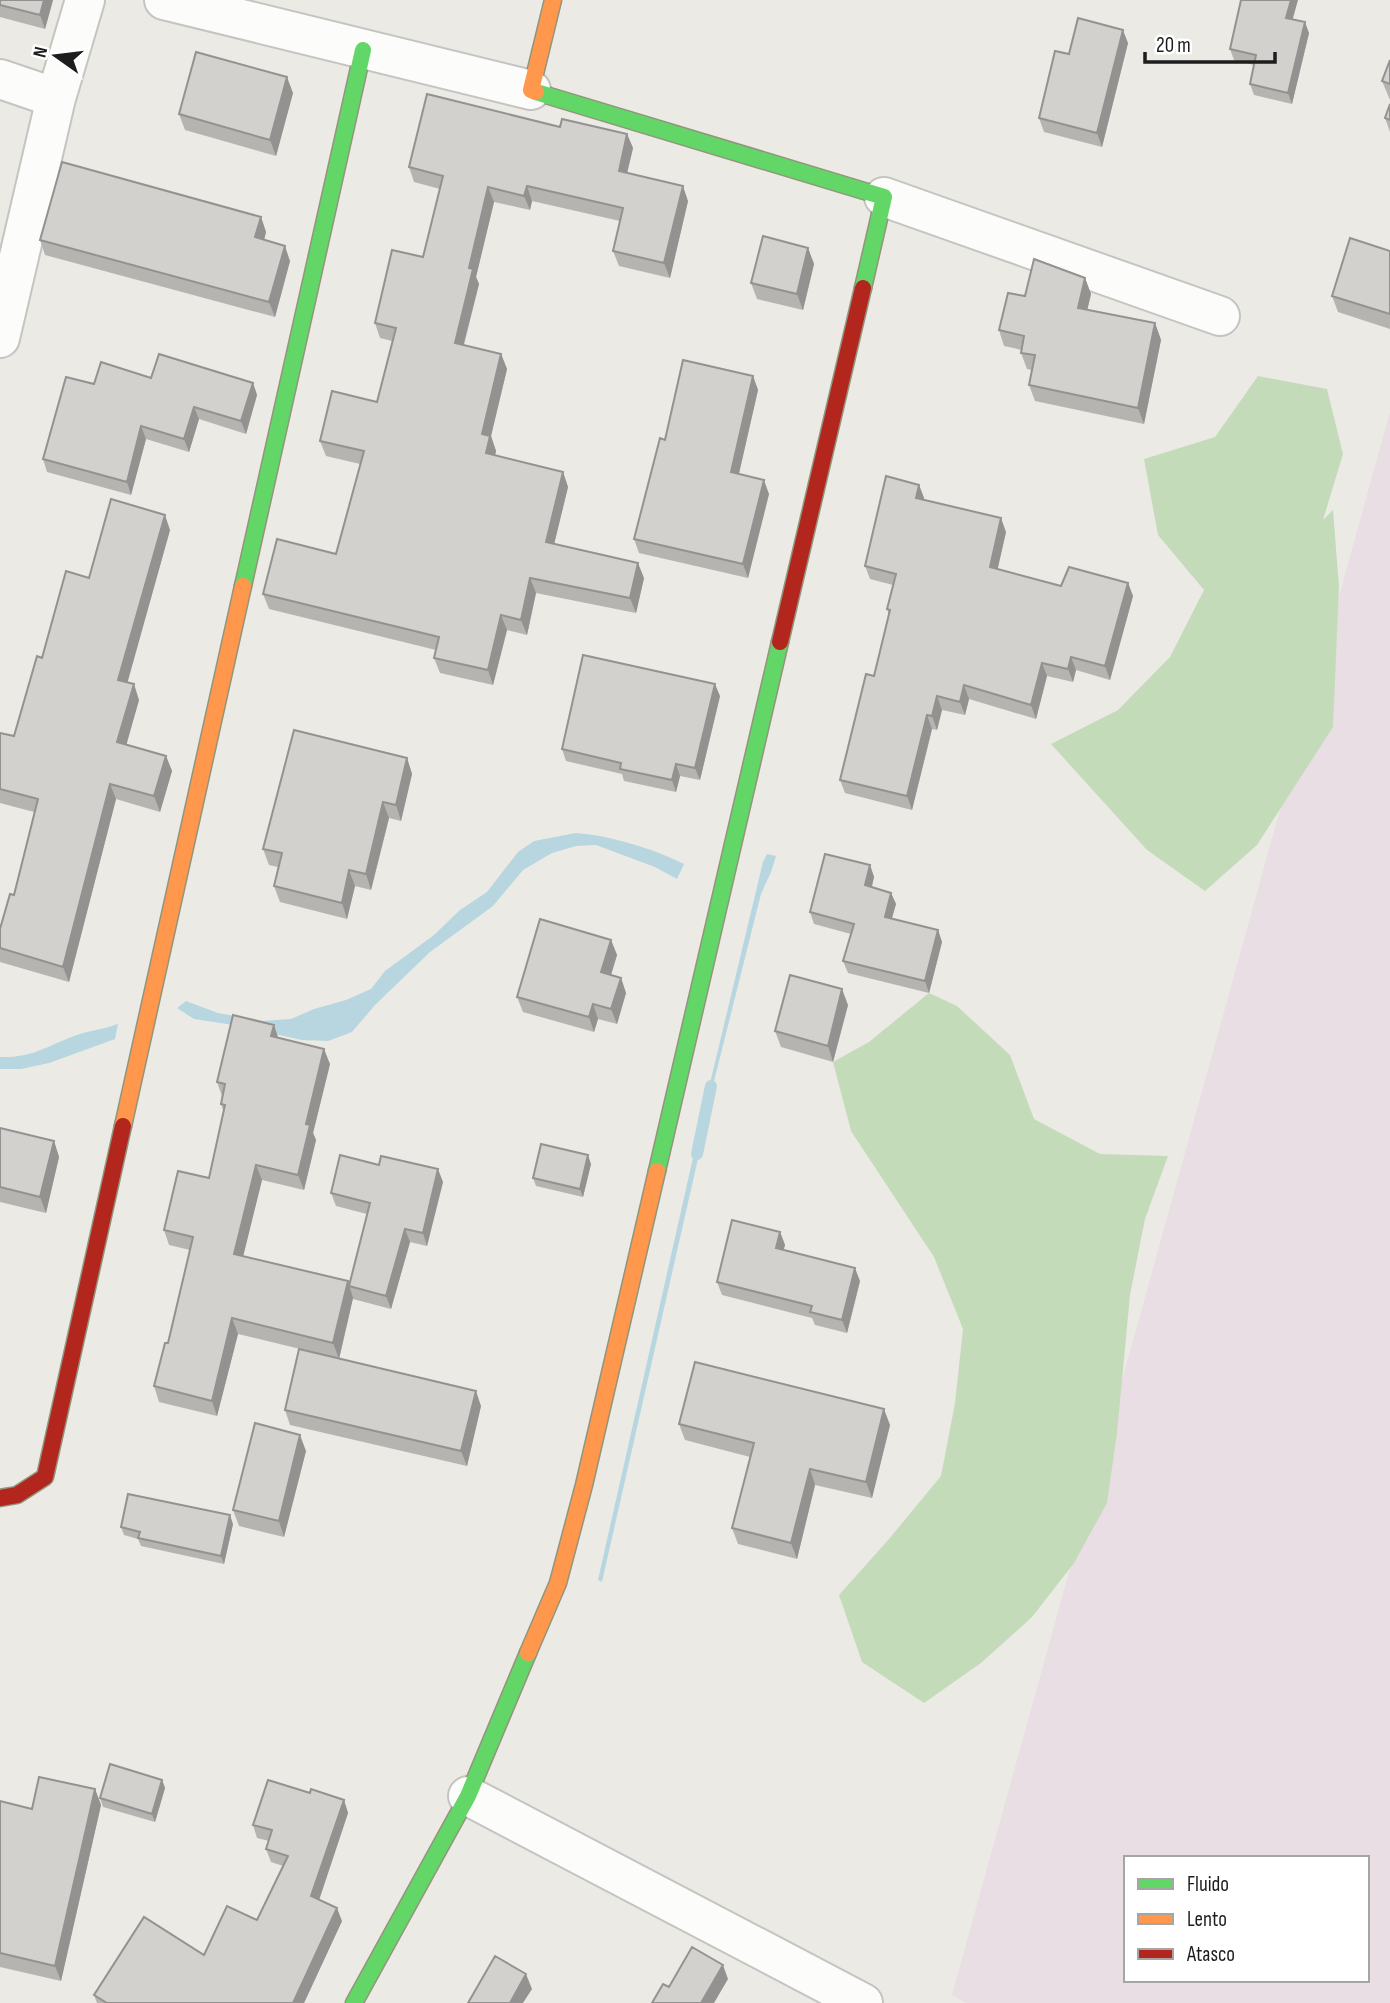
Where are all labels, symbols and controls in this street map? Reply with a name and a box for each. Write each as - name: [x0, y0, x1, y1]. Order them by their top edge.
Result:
- north arrow: [21, 21, 91, 91]
- scale bar: [1145, 21, 1274, 65]
- text: 20 m: [1156, 33, 1191, 58]
- text: N: [29, 45, 53, 60]
- legend: [1124, 1856, 1369, 1982]
- text: Fluido: [1187, 1872, 1229, 1897]
- text: Lento: [1187, 1907, 1227, 1932]
- text: Atasco: [1186, 1942, 1235, 1967]

